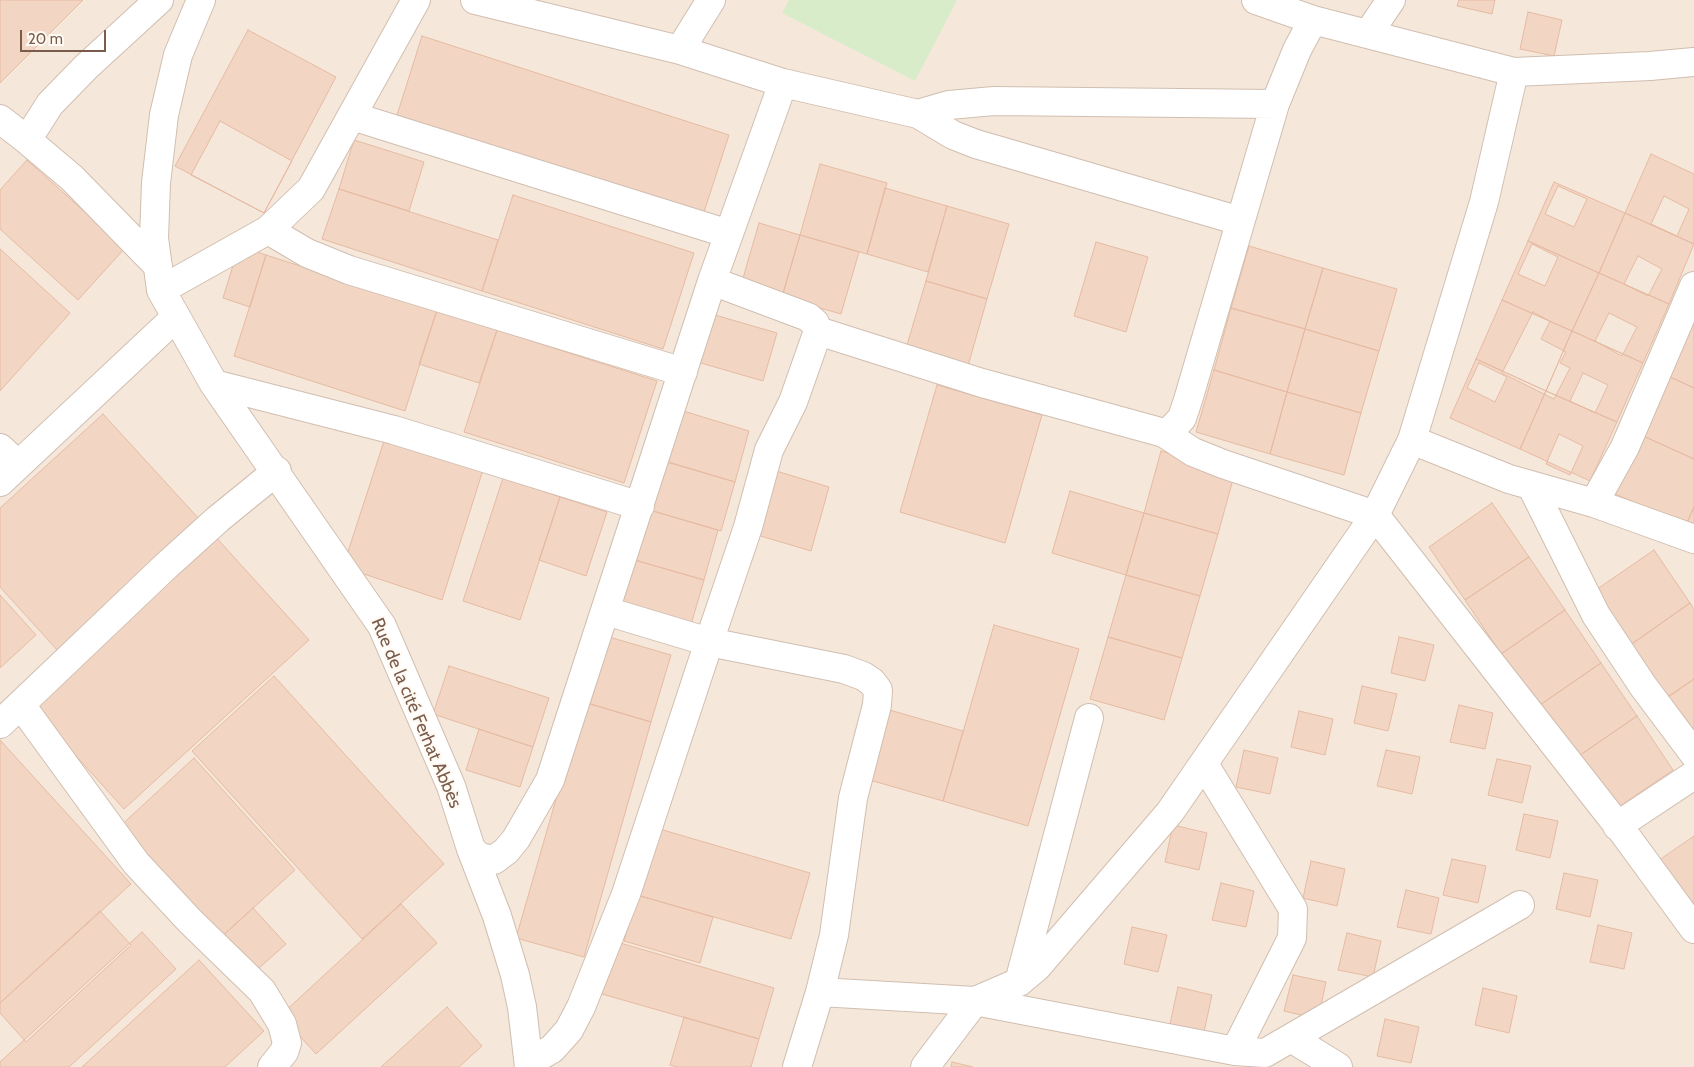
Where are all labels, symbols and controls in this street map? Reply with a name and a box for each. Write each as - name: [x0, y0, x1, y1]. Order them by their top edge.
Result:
- scale bar: [22, 20, 109, 52]
- text: 20 m: [28, 30, 63, 48]
- street label: Rue de la cité Ferhat Abbès: [366, 615, 466, 811]

